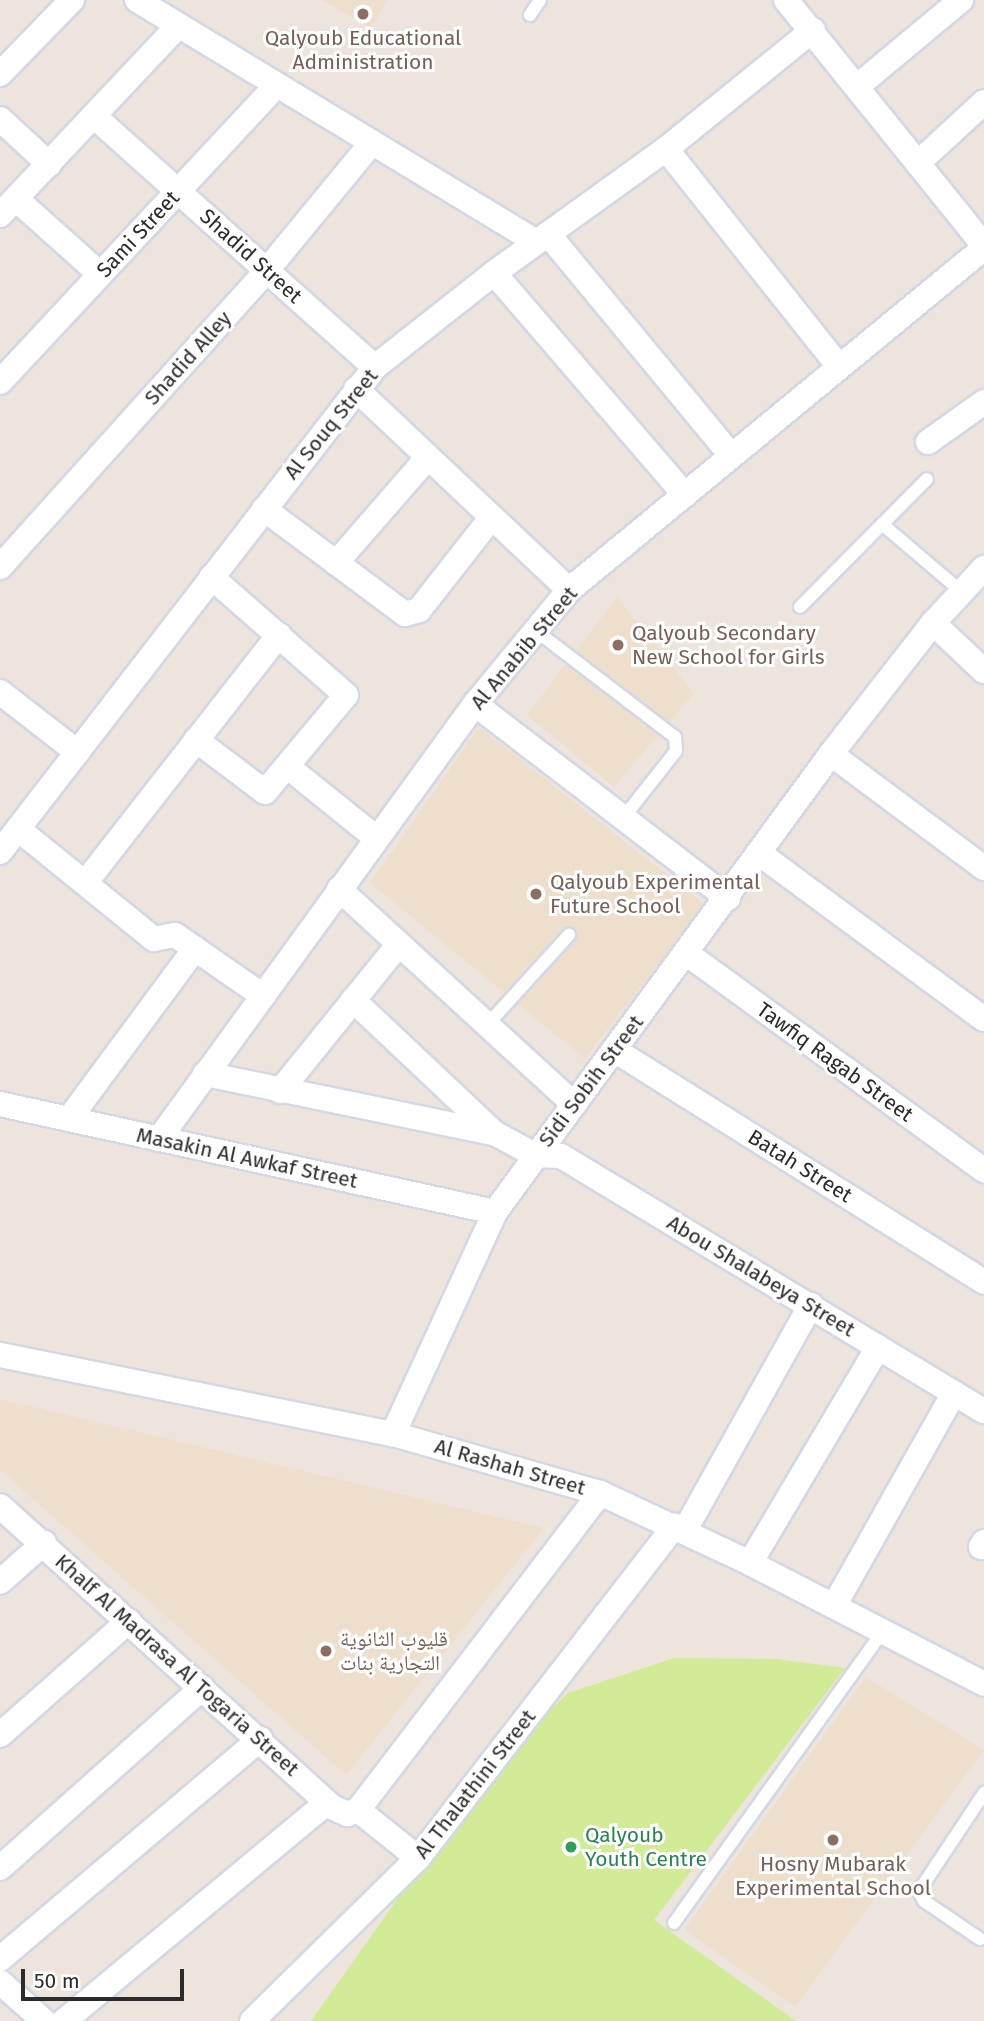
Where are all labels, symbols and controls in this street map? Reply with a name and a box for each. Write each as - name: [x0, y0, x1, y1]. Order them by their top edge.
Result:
- marker: Qalyoub Educational Administration: [355, 6, 371, 22]
- place label: Qalyoub Educational Administration: [265, 25, 461, 75]
- street label: Sami Street: [92, 185, 184, 283]
- street label: Shadid Street: [195, 204, 307, 308]
- street label: Shadid Alley: [139, 306, 237, 410]
- street label: Al Souq Street: [279, 364, 383, 484]
- street label: Al Anabib Street: [465, 581, 583, 715]
- place label: Qalyoub Secondary New School for Girls: [632, 620, 824, 670]
- marker: Qalyoub Secondary New School for Girls: [610, 637, 626, 653]
- place label: Qalyoub Experimental Future School: [550, 869, 760, 919]
- marker: Qalyoub Experimental Future School: [528, 886, 544, 902]
- street label: Tawfiq Ragab Street: [752, 997, 918, 1127]
- street label: Sidi Sobih Street: [533, 1010, 649, 1152]
- street label: Masakin Al Awkaf Street: [134, 1122, 360, 1194]
- street label: Batah Street: [743, 1124, 857, 1208]
- street label: Abou Shalabeya Street: [662, 1210, 860, 1342]
- street label: Al Rashah Street: [432, 1433, 588, 1501]
- street label: Khalf Al Madrasa Al Togaria Street: [50, 1549, 304, 1781]
- place label: قليوب الثانوية التجارية بنات: [340, 1626, 448, 1676]
- marker: قليوب الثانوية التجارية بنات: [318, 1643, 334, 1659]
- street label: Al Thalathini Street: [409, 1704, 541, 1864]
- place label: Qalyoub Youth Centre: [585, 1822, 707, 1872]
- marker: Hosny Mubarak Experimental School: [825, 1832, 841, 1848]
- marker: Qalyoub Youth Centre: [563, 1839, 579, 1855]
- place label: Hosny Mubarak Experimental School: [735, 1851, 931, 1901]
- scale bar: [24, 1954, 187, 1998]
- text: 50 m: [34, 1968, 80, 1994]

